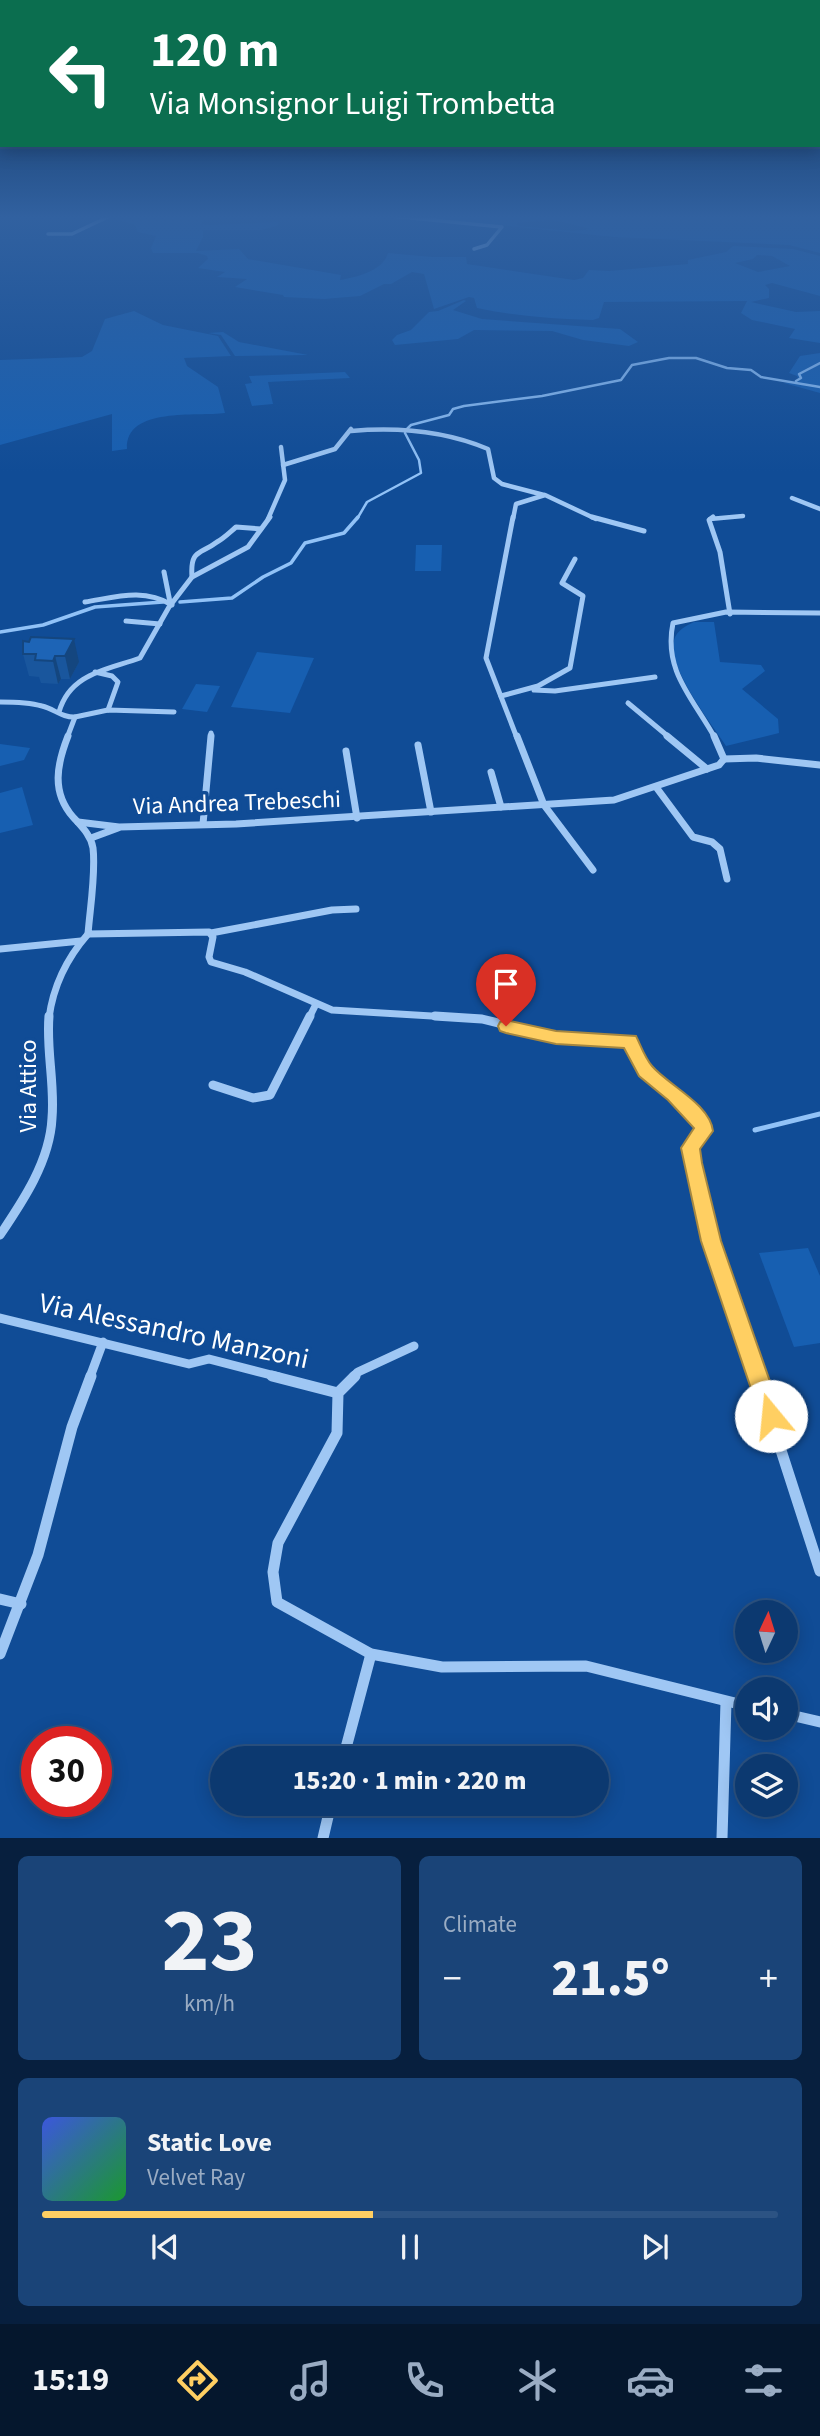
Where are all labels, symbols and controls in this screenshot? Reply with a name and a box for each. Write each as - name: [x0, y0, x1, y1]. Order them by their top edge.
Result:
- text: 120 m: [150, 16, 279, 86]
- icon: left: [35, 28, 126, 119]
- text: Via Monsignor Luigi Trombetta: [150, 81, 556, 127]
- street label: Via Andrea Trebeschi: [132, 782, 342, 824]
- pin: [476, 954, 536, 1026]
- icon: arrive: [487, 965, 525, 1003]
- street label: Via Attico: [11, 1040, 46, 1132]
- street label: Via Alessandro Manzoni: [35, 1283, 313, 1379]
- position arrow: [734, 1379, 808, 1453]
- north arrow: [735, 1600, 798, 1662]
- map controls: [735, 1600, 798, 1817]
- button: sound: [735, 1677, 798, 1740]
- speed limit sign: 30: [21, 1726, 112, 1817]
- button: layers: [735, 1754, 798, 1817]
- text: 15:20 · 1 min · 220 m: [293, 1762, 526, 1799]
- text: 23: [161, 1877, 258, 2006]
- text: Climate: [443, 1908, 517, 1941]
- text: 21.5°: [551, 1942, 670, 2016]
- text: −: [443, 1952, 462, 2006]
- text: +: [759, 1952, 778, 2006]
- text: km/h: [184, 1987, 235, 2020]
- text: Static Love: [147, 2124, 272, 2161]
- text: Velvet Ray: [147, 2161, 245, 2194]
- icon: previous: [146, 2228, 184, 2266]
- icon: pause: [391, 2228, 429, 2266]
- icon: next: [636, 2228, 674, 2266]
- icon: directions: [173, 2356, 222, 2405]
- icon: music: [286, 2356, 335, 2405]
- icon: phone: [400, 2356, 449, 2405]
- icon: climate: [513, 2356, 562, 2405]
- icon: car: [626, 2356, 675, 2405]
- icon: filters: [739, 2356, 788, 2405]
- text: 15:19: [32, 2357, 109, 2403]

